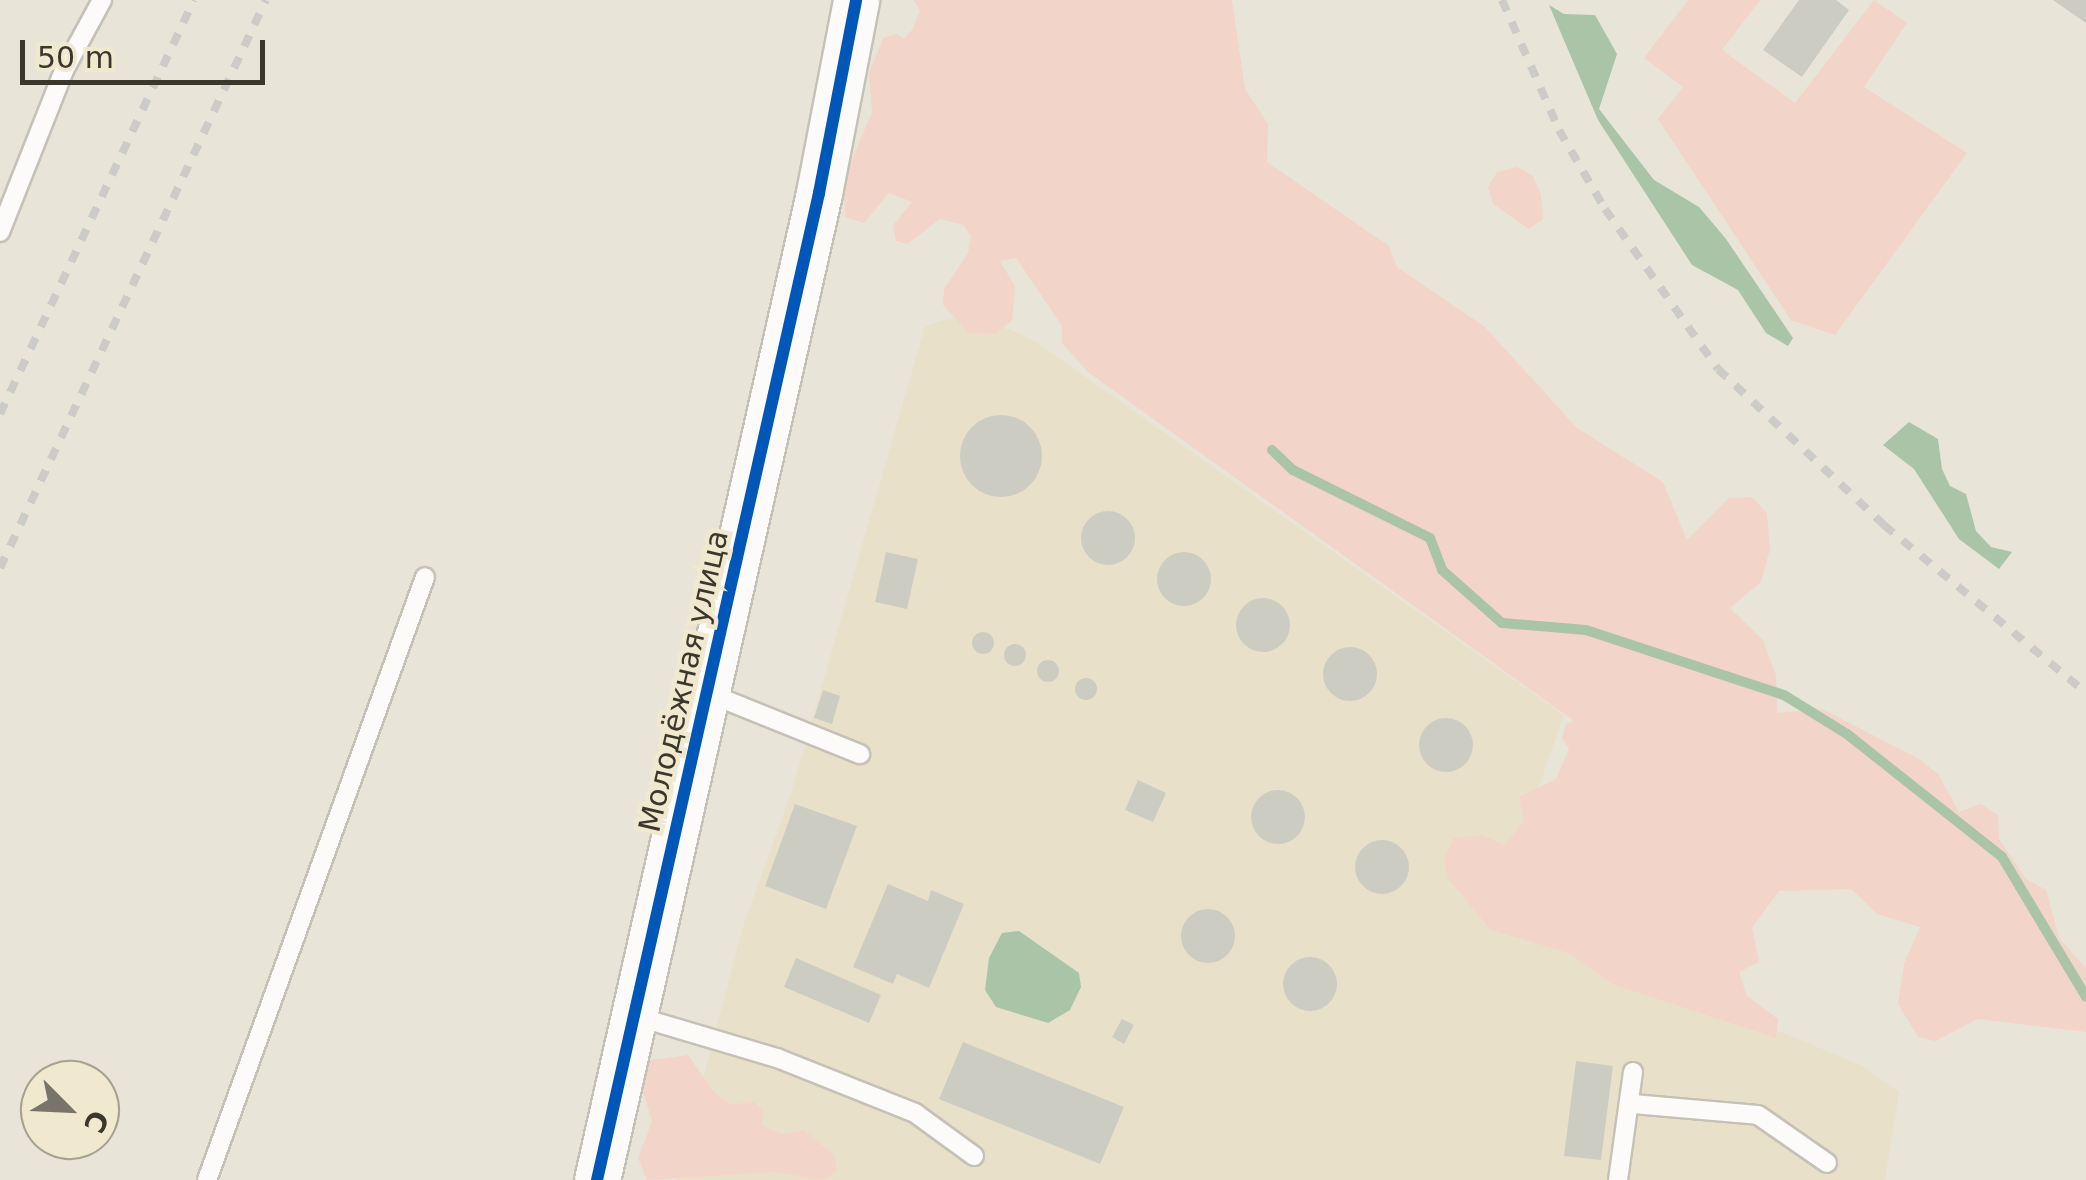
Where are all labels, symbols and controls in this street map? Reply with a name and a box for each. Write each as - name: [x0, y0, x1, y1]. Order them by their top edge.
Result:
- scale bar: [25, 20, 270, 82]
- text: 50 m: [37, 40, 114, 75]
- street label: Молодёжная улица: [632, 527, 736, 835]
- north arrow: [20, 1060, 120, 1160]
- text: С: [77, 1105, 115, 1138]

